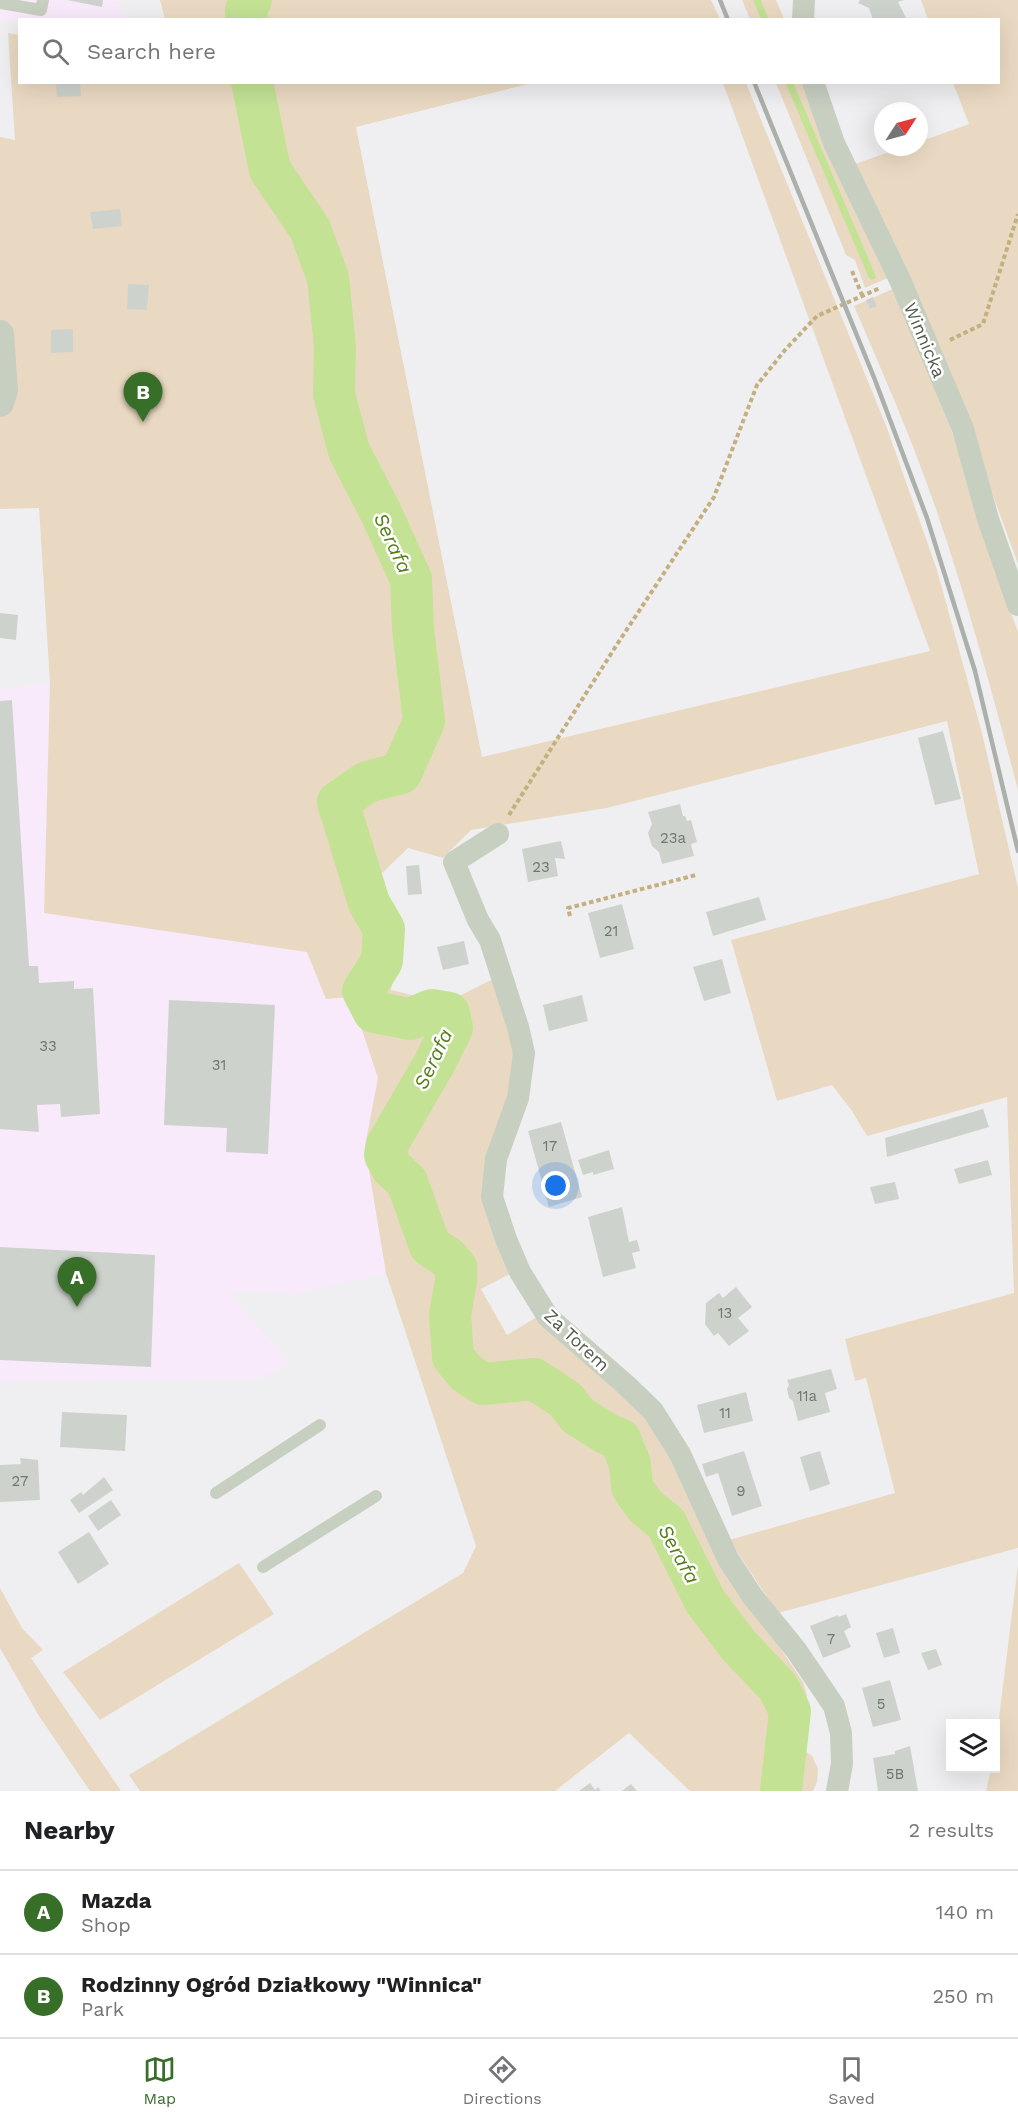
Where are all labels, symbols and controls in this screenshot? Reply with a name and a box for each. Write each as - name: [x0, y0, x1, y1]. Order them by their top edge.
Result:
- search box: [18, 18, 1000, 84]
- icon: search: [39, 35, 72, 68]
- text: Search here: [87, 39, 216, 64]
- north arrow: [874, 102, 928, 156]
- street label: Winnicka: [900, 299, 950, 381]
- pin: B: [124, 372, 162, 422]
- water label: Serafa: [369, 509, 417, 577]
- house number: 23a: [660, 829, 686, 847]
- house number: 23: [532, 858, 550, 876]
- house number: 21: [604, 922, 618, 940]
- water label: Serafa: [409, 1025, 457, 1093]
- house number: 33: [39, 1037, 57, 1055]
- house number: 31: [212, 1056, 226, 1074]
- house number: 17: [543, 1137, 557, 1155]
- your location: [541, 1171, 570, 1200]
- pin: A: [58, 1258, 97, 1307]
- house number: 13: [718, 1304, 732, 1322]
- street label: Za Torem: [540, 1305, 614, 1375]
- house number: 11a: [797, 1387, 818, 1405]
- house number: 11: [719, 1404, 731, 1422]
- house number: 27: [12, 1472, 28, 1490]
- house number: 9: [736, 1482, 746, 1500]
- water label: Serafa: [653, 1520, 705, 1588]
- house number: 7: [827, 1630, 835, 1648]
- house number: 5: [877, 1695, 885, 1713]
- map controls: [946, 1719, 1000, 1773]
- button: layers: [946, 1719, 1000, 1773]
- house number: 5B: [886, 1765, 904, 1783]
- text: Nearby: [24, 1815, 115, 1845]
- text: 2 results: [909, 1818, 994, 1842]
- text: Mazda: [81, 1888, 152, 1913]
- text: A: [37, 1900, 50, 1924]
- text: 140 m: [936, 1900, 994, 1924]
- text: Shop: [81, 1913, 131, 1937]
- text: Rodzinny Ogród Działkowy "Winnica": [81, 1972, 482, 1997]
- text: B: [37, 1984, 50, 2008]
- text: 250 m: [932, 1984, 994, 2008]
- text: Park: [81, 1997, 124, 2021]
- tab: Map: [143, 2053, 176, 2108]
- tab: Directions: [463, 2053, 542, 2108]
- tab: Saved: [828, 2053, 875, 2108]

